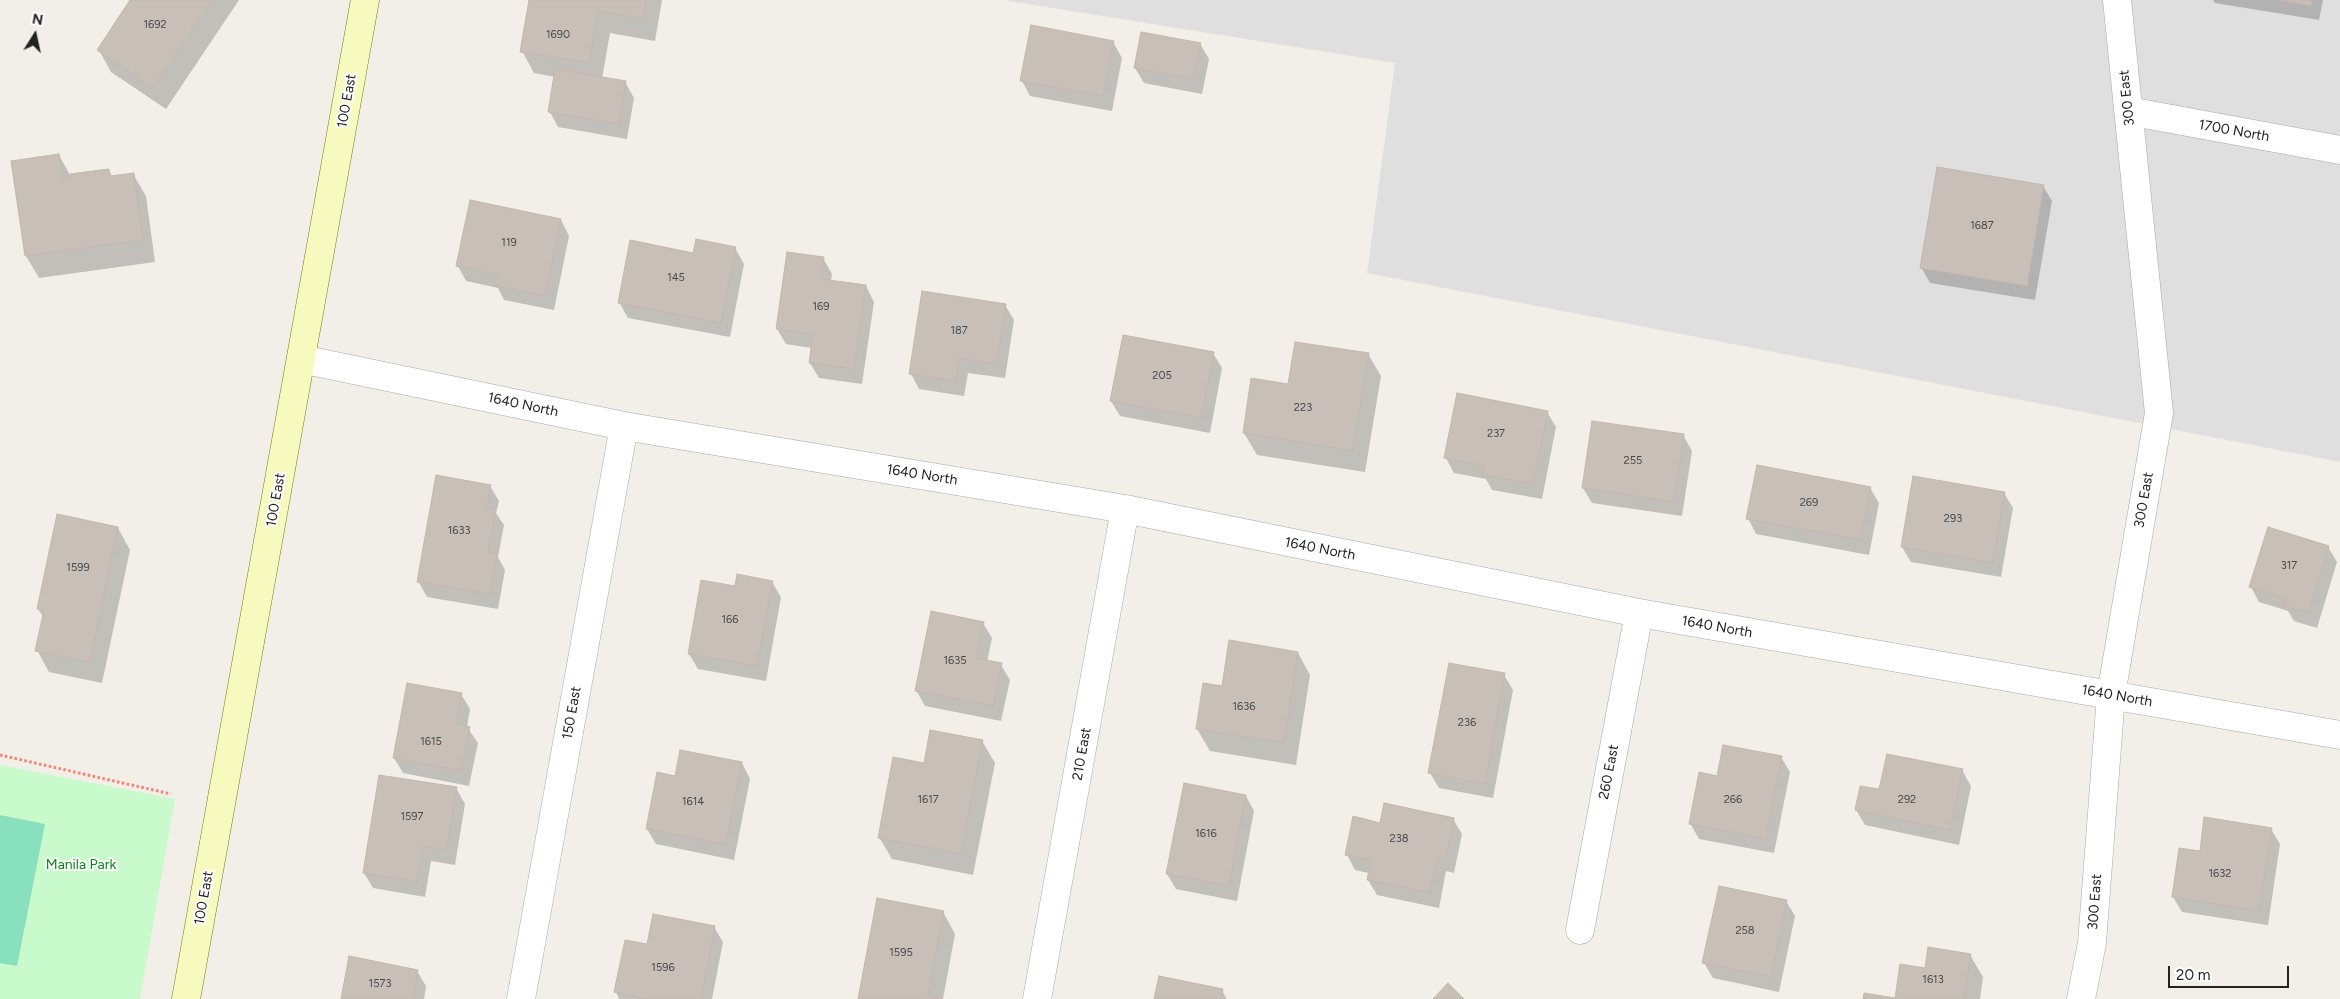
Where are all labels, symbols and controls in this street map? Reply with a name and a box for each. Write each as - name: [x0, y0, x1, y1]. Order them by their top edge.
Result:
- north arrow: [10, 10, 60, 60]
- text: N: [31, 10, 44, 29]
- house number: 1692: [143, 18, 167, 32]
- house number: 1690: [546, 28, 570, 42]
- street label: 300 East: [2116, 69, 2138, 127]
- street label: 100 East: [334, 73, 360, 129]
- street label: 1700 North: [2197, 117, 2271, 145]
- house number: 1687: [1970, 219, 1994, 233]
- house number: 119: [501, 236, 517, 250]
- house number: 145: [667, 271, 685, 285]
- house number: 169: [813, 300, 829, 314]
- house number: 187: [950, 324, 968, 338]
- house number: 205: [1152, 369, 1172, 383]
- street label: 1640 North: [486, 389, 560, 421]
- house number: 223: [1294, 401, 1312, 415]
- house number: 237: [1487, 427, 1505, 441]
- house number: 255: [1624, 454, 1642, 468]
- street label: 1640 North: [885, 461, 959, 489]
- street label: 300 East: [2131, 471, 2157, 529]
- street label: 100 East: [263, 472, 289, 528]
- house number: 269: [1800, 496, 1818, 510]
- house number: 293: [1944, 512, 1962, 526]
- house number: 1633: [448, 524, 470, 538]
- street label: 1640 North: [1283, 534, 1357, 564]
- house number: 317: [2281, 559, 2297, 573]
- house number: 1599: [66, 561, 90, 575]
- house number: 166: [722, 613, 738, 627]
- street label: 1640 North: [1680, 613, 1754, 641]
- house number: 1635: [943, 654, 967, 668]
- street label: 1640 North: [2080, 682, 2154, 710]
- street label: 150 East: [559, 685, 585, 741]
- house number: 1636: [1233, 700, 1255, 714]
- house number: 236: [1458, 716, 1476, 730]
- street label: 210 East: [1069, 726, 1095, 782]
- house number: 1615: [420, 735, 442, 749]
- street label: 260 East: [1595, 743, 1623, 801]
- house number: 1617: [917, 793, 939, 807]
- house number: 266: [1724, 793, 1742, 807]
- house number: 292: [1898, 793, 1916, 807]
- house number: 1614: [682, 795, 704, 809]
- house number: 1597: [400, 810, 424, 824]
- house number: 1616: [1195, 827, 1217, 841]
- house number: 238: [1390, 832, 1408, 846]
- park label: Manila Park: [46, 857, 116, 873]
- house number: 1632: [2209, 867, 2231, 881]
- street label: 100 East: [191, 870, 217, 926]
- street label: 300 East: [2085, 873, 2105, 931]
- house number: 258: [1735, 924, 1755, 938]
- house number: 1595: [889, 946, 913, 960]
- scale bar: [2170, 956, 2291, 988]
- house number: 1596: [651, 961, 675, 975]
- text: 20 m: [2176, 966, 2210, 984]
- house number: 1613: [1922, 973, 1944, 987]
- house number: 1573: [369, 977, 391, 991]

